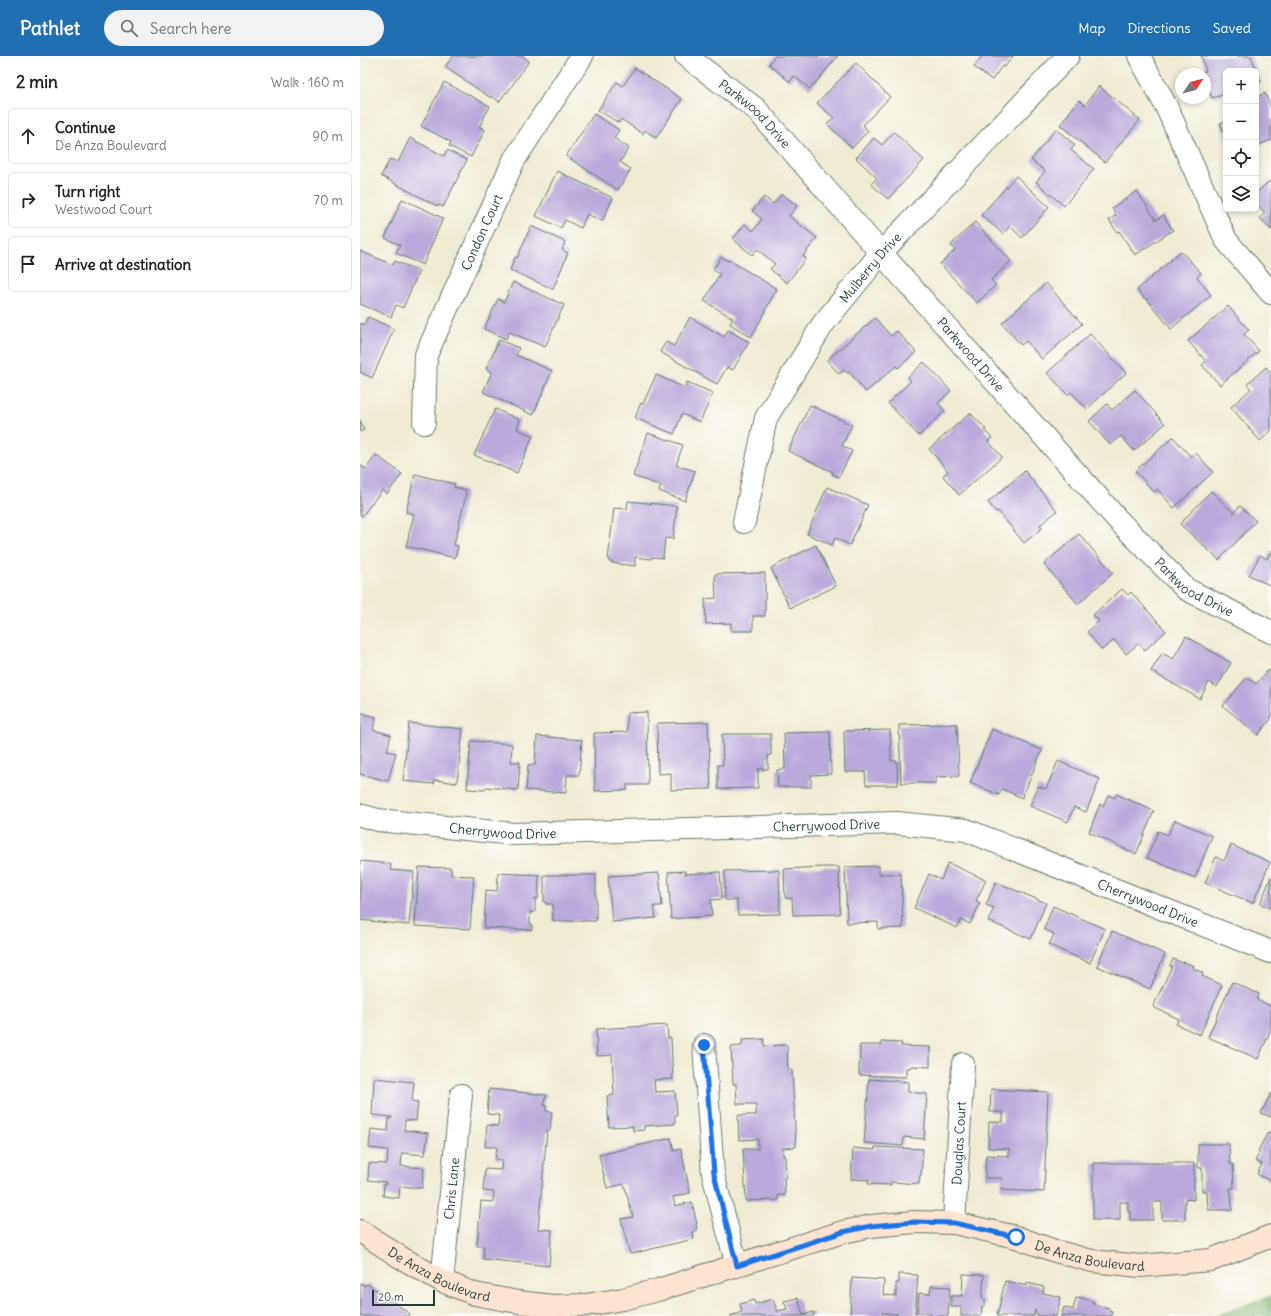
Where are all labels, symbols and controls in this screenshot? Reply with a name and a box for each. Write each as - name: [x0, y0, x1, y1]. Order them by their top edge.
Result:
- search box: [104, 10, 384, 46]
- text: Pathlet: [20, 16, 80, 40]
- icon: search: [118, 17, 140, 39]
- text: Search here: [150, 19, 231, 38]
- text: Map: [1078, 19, 1105, 37]
- text: Directions: [1127, 19, 1191, 37]
- text: Saved: [1213, 19, 1251, 37]
- north arrow: [1175, 68, 1211, 104]
- map controls: [1223, 68, 1259, 212]
- button: +: [1223, 68, 1259, 104]
- text: 2 min: [16, 71, 58, 93]
- text: Walk · 160 m: [271, 74, 344, 91]
- street label: Parkwood Drive: [715, 76, 794, 152]
- button: −: [1223, 104, 1259, 140]
- text: Continue: [55, 118, 116, 137]
- icon: ahead: [17, 125, 39, 147]
- text: 90 m: [312, 128, 343, 145]
- text: De Anza Boulevard: [55, 137, 167, 154]
- button: locate: [1223, 140, 1259, 176]
- button: layers: [1223, 176, 1259, 212]
- text: Turn right: [55, 182, 120, 201]
- icon: right: [17, 189, 39, 211]
- street label: Condon Court: [457, 191, 507, 273]
- text: 70 m: [314, 192, 343, 209]
- text: Westwood Court: [55, 201, 152, 218]
- street label: Mulberry Drive: [836, 229, 905, 306]
- icon: arrive: [17, 253, 39, 275]
- text: Arrive at destination: [55, 255, 191, 274]
- street label: Parkwood Drive: [933, 314, 1008, 395]
- street label: Parkwood Drive: [1151, 554, 1236, 621]
- street label: Cherrywood Drive: [773, 815, 880, 836]
- street label: Cherrywood Drive: [448, 819, 557, 843]
- street label: Cherrywood Drive: [1095, 875, 1201, 931]
- route end: [695, 1036, 713, 1054]
- street label: Douglas Court: [948, 1100, 970, 1185]
- street label: Chris Lane: [440, 1157, 464, 1220]
- route start: [1007, 1228, 1025, 1246]
- street label: De Anza Boulevard: [1032, 1236, 1146, 1275]
- street label: De Anza Boulevard: [385, 1243, 492, 1306]
- scale bar: [372, 1288, 435, 1307]
- text: 20 m: [378, 1290, 404, 1304]

